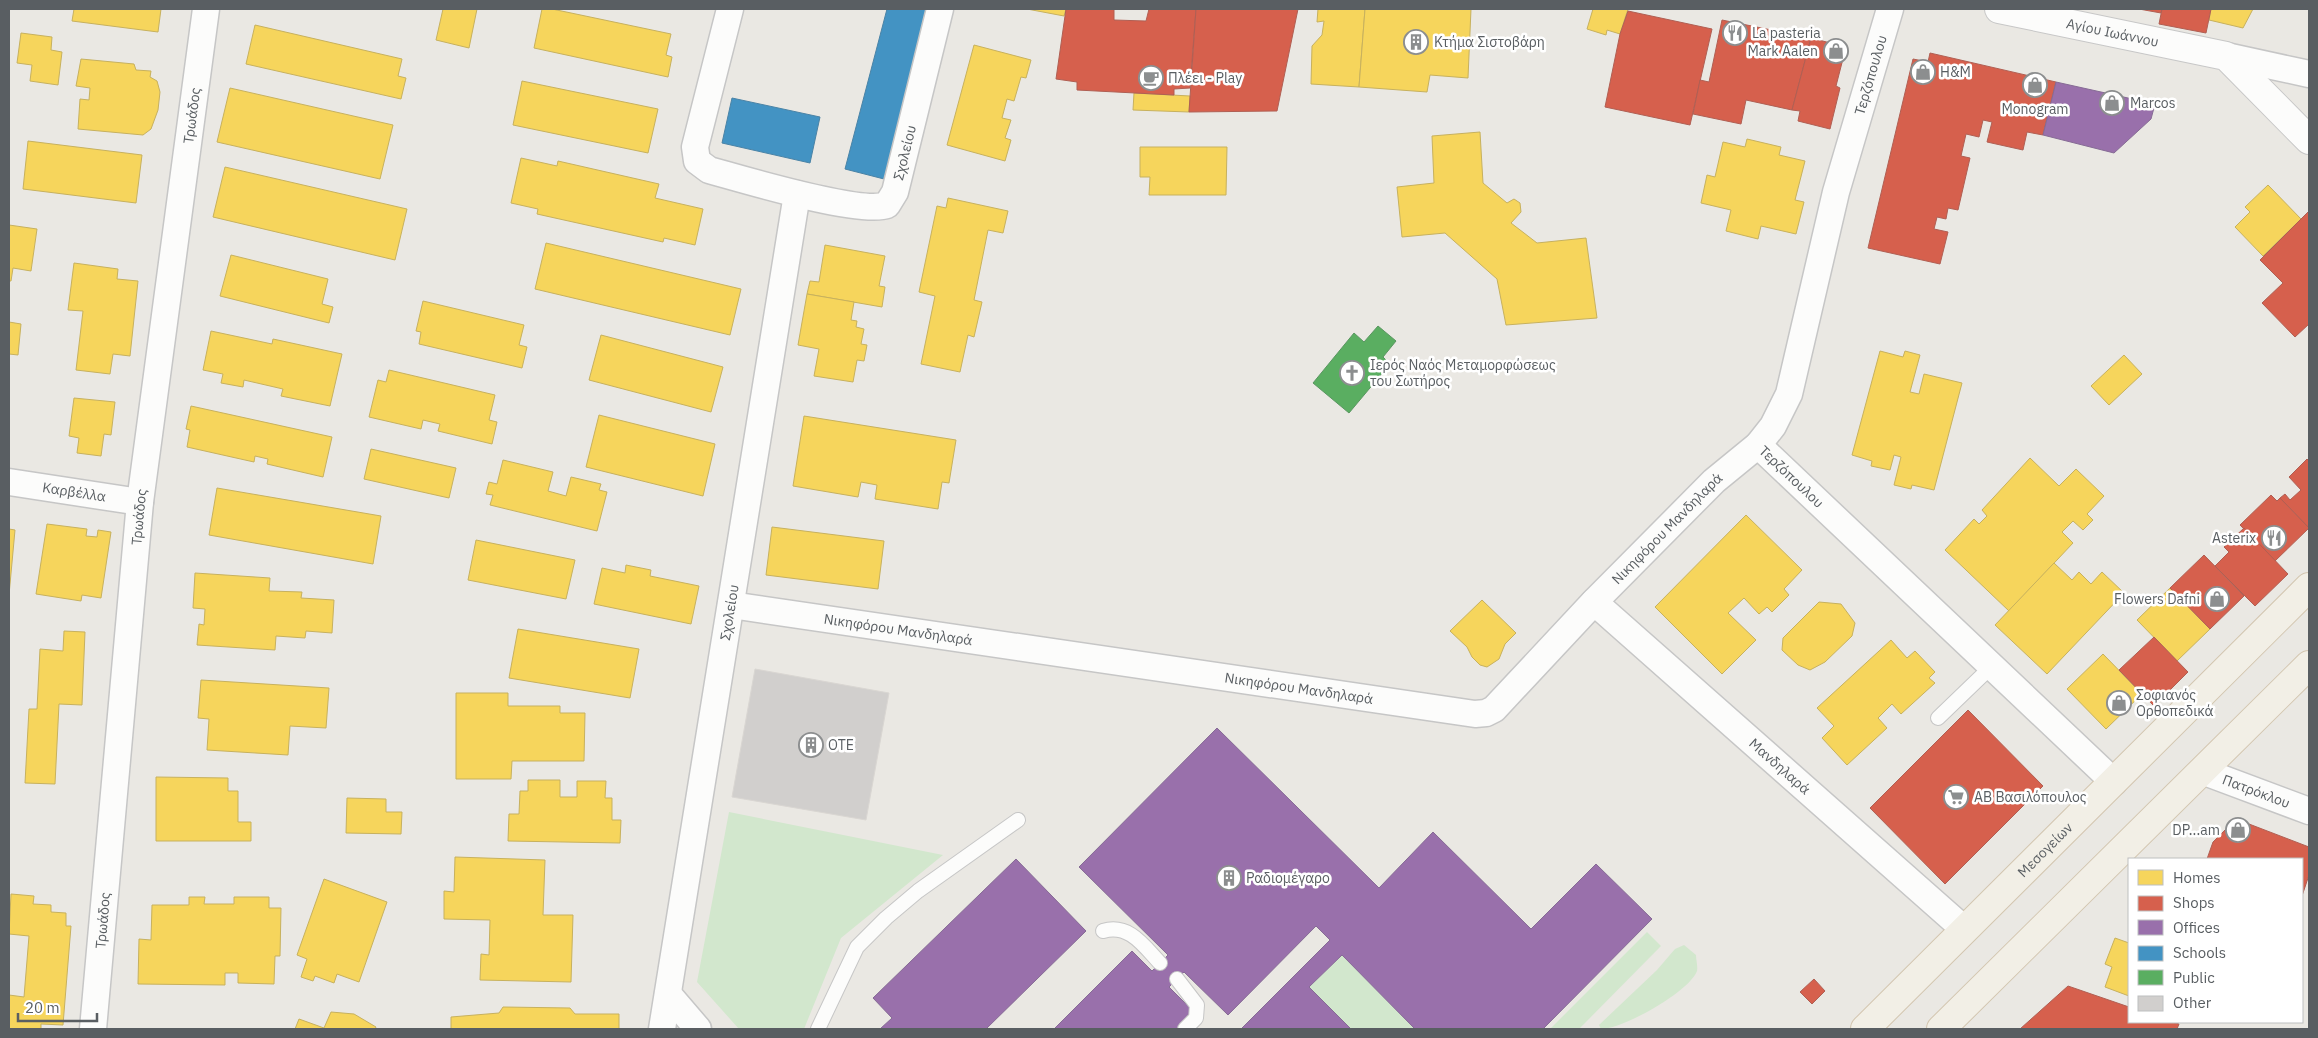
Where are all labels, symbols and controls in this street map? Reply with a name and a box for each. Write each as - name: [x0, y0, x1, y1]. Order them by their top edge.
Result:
- street label: Αγίου Ιωάννου: [2065, 14, 2160, 51]
- restaurant icon: La pasteria: [1722, 20, 1748, 46]
- place label: La pasteria: [1752, 24, 1821, 42]
- building icon: Κτήμα Σιστοβάρη: [1403, 29, 1429, 55]
- place label: Κτήμα Σιστοβάρη: [1434, 33, 1545, 51]
- street label: Τερζόπουλου: [1850, 33, 1891, 117]
- shop icon: Mark Aalen: [1823, 38, 1849, 64]
- place label: Mark Aalen: [1747, 42, 1818, 60]
- shop icon: H&M: [1910, 59, 1936, 85]
- place label: H&M: [1940, 63, 1971, 81]
- cafe icon: Πλέει - Play: [1138, 65, 1164, 91]
- place label: Πλέει - Play: [1168, 69, 1242, 87]
- shop icon: Monogram: [2022, 72, 2048, 98]
- street label: Τρωάδος: [179, 86, 204, 145]
- shop icon: Marcos: [2099, 90, 2125, 116]
- place label: Marcos: [2130, 94, 2176, 112]
- place label: Monogram: [2001, 100, 2069, 118]
- street label: Σχολείου: [889, 123, 920, 182]
- place label: Ιερός Ναός Μεταμορφώσεως του Σωτήρος: [1370, 356, 1556, 390]
- church icon: Ιερός Ναός Μεταμορφώσεως του Σωτήρος: [1339, 360, 1365, 386]
- street label: Τερζόπουλου: [1755, 442, 1828, 512]
- street label: Νικηφόρου Μανδηλαρά: [1608, 469, 1726, 588]
- street label: Καρβέλλα: [41, 478, 107, 506]
- street label: Τρωάδος: [127, 488, 151, 546]
- restaurant icon: Asterix: [2261, 525, 2287, 551]
- place label: Asterix: [2212, 529, 2256, 547]
- street label: Σχολείου: [716, 583, 743, 642]
- shop icon: Flowers Dafni: [2204, 586, 2230, 612]
- place label: Flowers Dafni: [2114, 590, 2200, 608]
- street label: Νικηφόρου Μανδηλαρά: [823, 610, 974, 649]
- street label: Νικηφόρου Μανδηλαρά: [1223, 668, 1374, 708]
- place label: Σοφιανός Ορθοπεδικά: [2136, 686, 2214, 720]
- shop icon: Σοφιανός Ορθοπεδικά: [2106, 690, 2132, 716]
- building icon: ΟΤΕ: [798, 732, 824, 758]
- street label: Μανδηλαρά: [1745, 734, 1814, 798]
- place label: ΟΤΕ: [828, 736, 854, 754]
- street label: Πατρόκλου: [2220, 770, 2293, 812]
- supermarket icon: ΑΒ Βασιλόπουλος: [1943, 784, 1969, 810]
- place label: ΑΒ Βασιλόπουλος: [1974, 788, 2087, 806]
- shop icon: DP...am: [2225, 817, 2251, 843]
- street label: Μεσογείων: [2014, 819, 2076, 881]
- place label: DP...am: [2172, 821, 2220, 839]
- legend: [2128, 858, 2303, 1023]
- building icon: Ραδιομέγαρο: [1216, 865, 1242, 891]
- text: Homes: [2173, 868, 2221, 887]
- place label: Ραδιομέγαρο: [1246, 869, 1330, 887]
- street label: Τρωάδος: [91, 891, 114, 949]
- text: Shops: [2173, 893, 2215, 912]
- text: Offices: [2173, 918, 2220, 937]
- text: Schools: [2173, 943, 2226, 962]
- text: Public: [2173, 968, 2215, 987]
- scale bar: [18, 990, 96, 1022]
- text: Other: [2173, 993, 2212, 1012]
- text: 20 m: [25, 998, 60, 1017]

